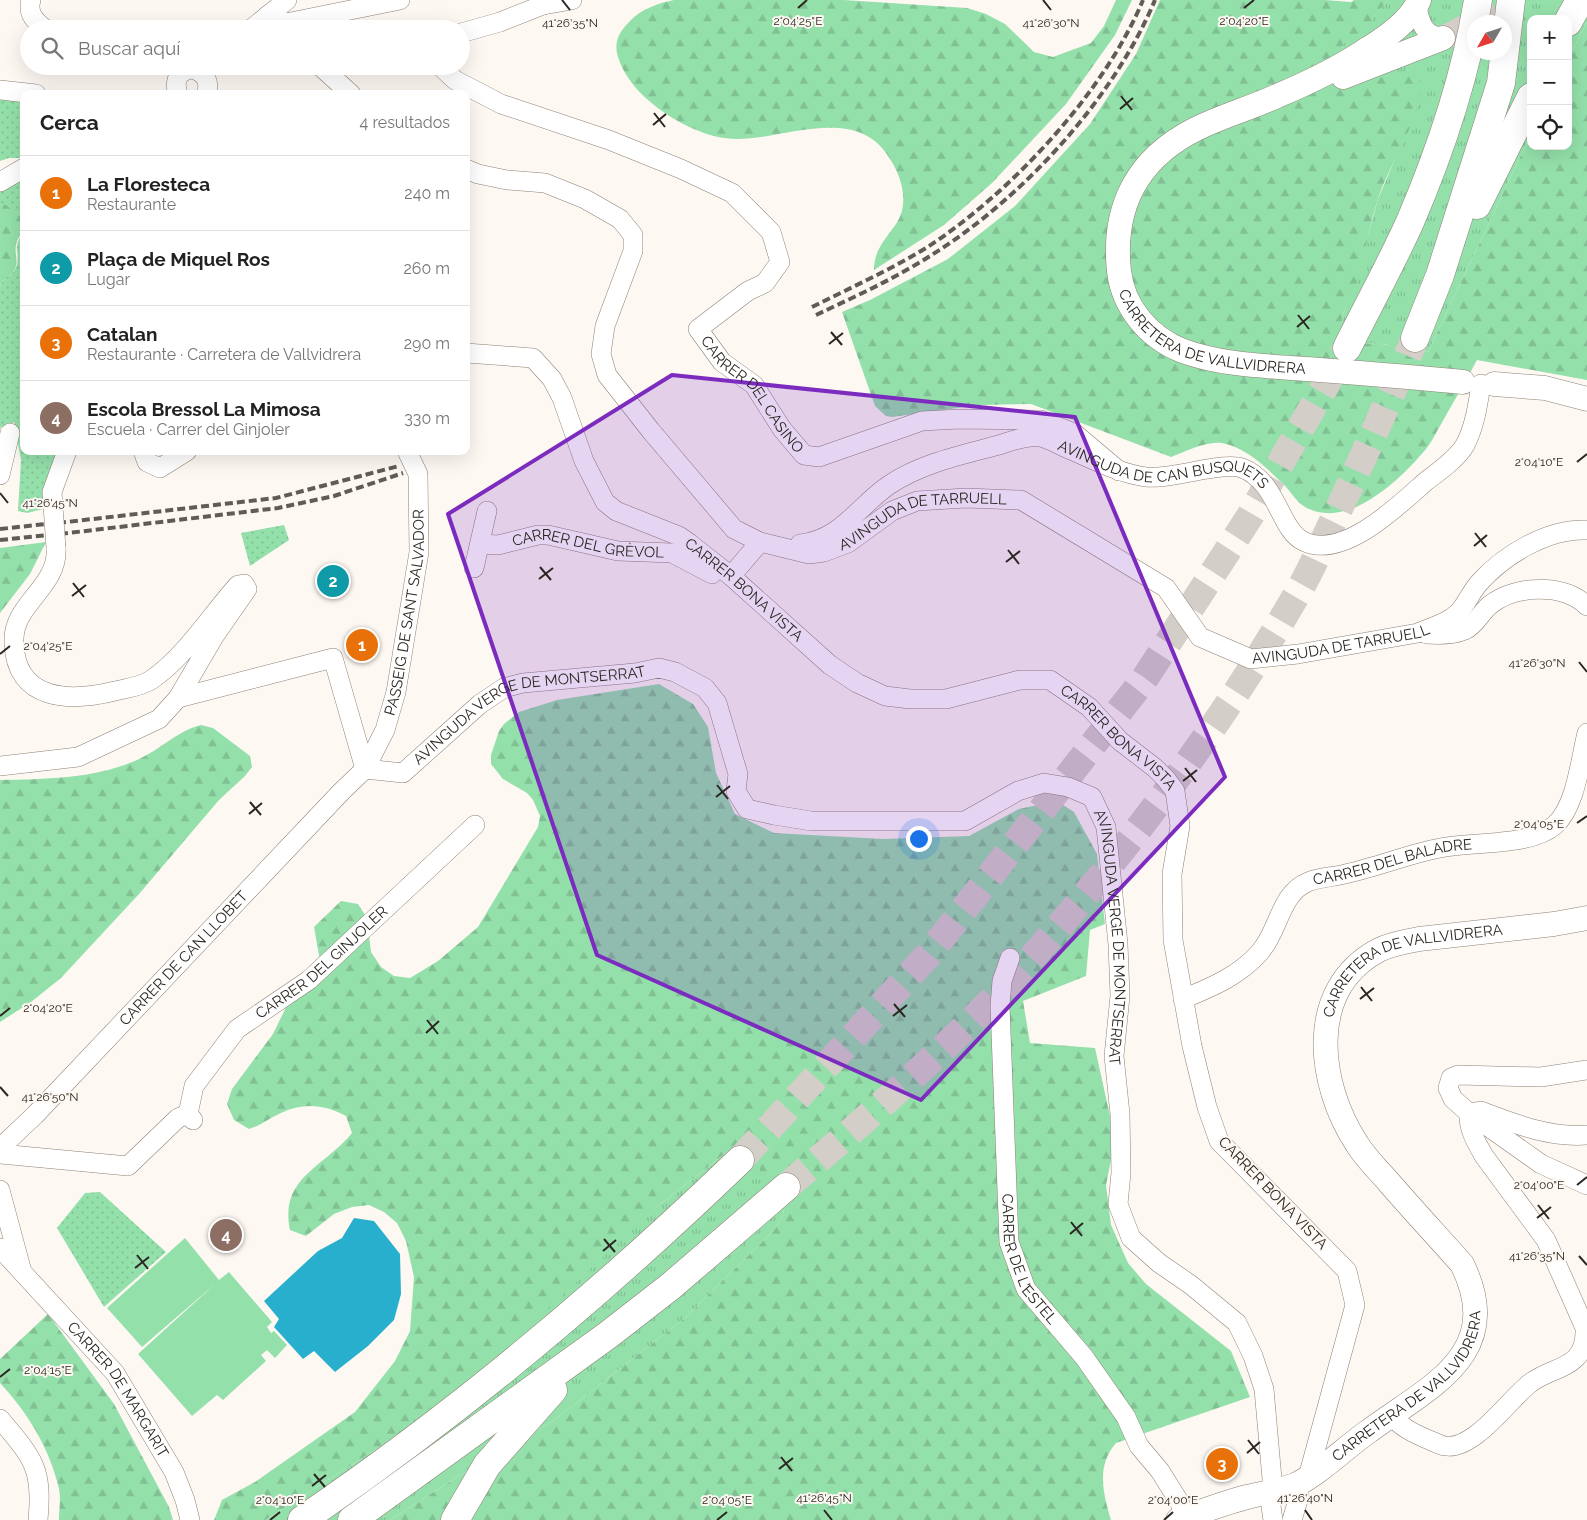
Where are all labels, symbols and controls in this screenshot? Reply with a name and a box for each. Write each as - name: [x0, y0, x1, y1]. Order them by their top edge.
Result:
- text: 2°04'25"E: [774, 14, 822, 28]
- text: 2°04'20"E: [1219, 14, 1269, 28]
- north arrow: [1467, 15, 1512, 60]
- map controls: [1527, 15, 1572, 150]
- button: +: [1527, 15, 1572, 60]
- text: 41°26'35"N: [542, 16, 598, 30]
- text: 41°26'30"N: [1023, 16, 1079, 30]
- search box: [20, 20, 470, 75]
- icon: search: [38, 34, 66, 62]
- text: Buscar aquí: [78, 37, 180, 59]
- button: −: [1527, 60, 1572, 105]
- button: locate: [1527, 105, 1572, 150]
- text: Cerca: [40, 110, 99, 135]
- text: 4 resultados: [360, 113, 450, 132]
- text: La Floresteca: [87, 173, 210, 195]
- text: 1: [52, 184, 60, 203]
- text: 240 m: [404, 184, 450, 203]
- text: Restaurante: [87, 195, 176, 214]
- text: Plaça de Miquel Ros: [87, 248, 270, 270]
- text: 2: [51, 259, 61, 278]
- text: 260 m: [403, 259, 450, 278]
- text: Lugar: [87, 270, 130, 289]
- street label: CARRETERA DE VALLVIDRERA: [1115, 287, 1306, 378]
- text: Catalan: [87, 323, 157, 345]
- street label: CARRER DEL CASINO: [697, 332, 807, 457]
- text: 3: [52, 334, 60, 353]
- text: 290 m: [404, 334, 450, 353]
- text: Restaurante · Carretera de Vallvidrera: [87, 345, 361, 364]
- text: Escola Bressol La Mimosa: [87, 398, 321, 420]
- text: 4: [51, 409, 61, 428]
- text: 330 m: [404, 409, 450, 428]
- text: Escuela · Carrer del Ginjoler: [87, 420, 290, 439]
- street label: AVINGUDA DE CAN BUSQUETS: [1055, 436, 1272, 492]
- text: 2°04'10"E: [1515, 455, 1563, 469]
- street label: AVINGUDA DE TARRUELL: [837, 489, 1007, 555]
- text: 41°26'45"N: [22, 496, 78, 510]
- street label: PASSEIG DE SANT SALVADOR: [381, 509, 428, 718]
- street label: CARRER DEL GRÈVOL: [510, 525, 665, 562]
- street label: CARRER BONA VISTA: [681, 534, 807, 645]
- pin: 2: [317, 562, 349, 600]
- street label: AVINGUDA DE TARRUELL: [1251, 620, 1432, 668]
- pin: 1: [346, 626, 378, 664]
- text: 2°04'25"E: [24, 639, 72, 653]
- text: 41°26'30"N: [1509, 656, 1565, 670]
- street label: AVINGUDA VERGE DE MONTSERRAT: [409, 662, 647, 769]
- street label: CARRER BONA VISTA: [1057, 681, 1180, 793]
- street label: AVINGUDA VERGE DE MONTSERRAT: [1090, 806, 1129, 1066]
- text: 2°04'05"E: [1514, 817, 1564, 831]
- your location: [906, 826, 932, 852]
- street label: CARRER DEL BALADRE: [1311, 835, 1473, 889]
- street label: CARRER DE CAN LLOBET: [116, 887, 251, 1029]
- street label: CARRER DEL GINJOLER: [252, 902, 392, 1023]
- street label: CARRETERA DE VALLVIDRERA: [1319, 921, 1504, 1019]
- text: 2°04'20"E: [23, 1001, 73, 1015]
- text: 41°26'50"N: [22, 1090, 78, 1104]
- street label: CARRER BONA VISTA: [1215, 1133, 1331, 1253]
- text: 2°04'00"E: [1514, 1178, 1564, 1192]
- street label: CARRER DE L'ESTEL: [998, 1193, 1061, 1328]
- pin: 4: [210, 1216, 242, 1254]
- text: 41°26'35"N: [1509, 1249, 1565, 1263]
- street label: CARRETERA DE VALLVIDRERA: [1328, 1310, 1484, 1465]
- street label: CARRER DE MARGARIT: [63, 1318, 172, 1461]
- text: 2°04'15"E: [24, 1363, 72, 1377]
- pin: 3: [1206, 1445, 1238, 1483]
- text: 41°26'45"N: [796, 1491, 852, 1505]
- text: 41°26'40"N: [1277, 1491, 1333, 1505]
- text: 2°04'10"E: [256, 1493, 304, 1507]
- text: 2°04'05"E: [702, 1493, 752, 1507]
- text: 2°04'00"E: [1148, 1493, 1198, 1507]

